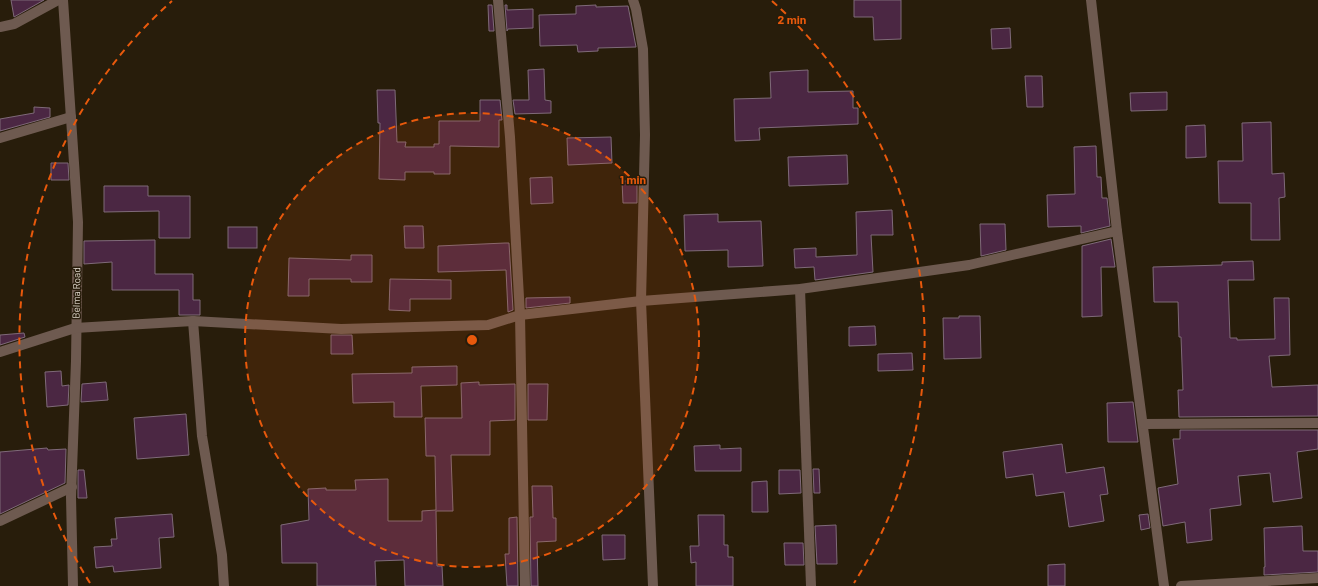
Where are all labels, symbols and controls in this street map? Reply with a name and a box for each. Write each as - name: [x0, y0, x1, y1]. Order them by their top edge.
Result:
- text: 2 min: [778, 12, 806, 26]
- text: 1 min: [620, 172, 646, 186]
- street label: Belma Road: [70, 267, 82, 319]
- centre of rings: [465, 333, 479, 347]

